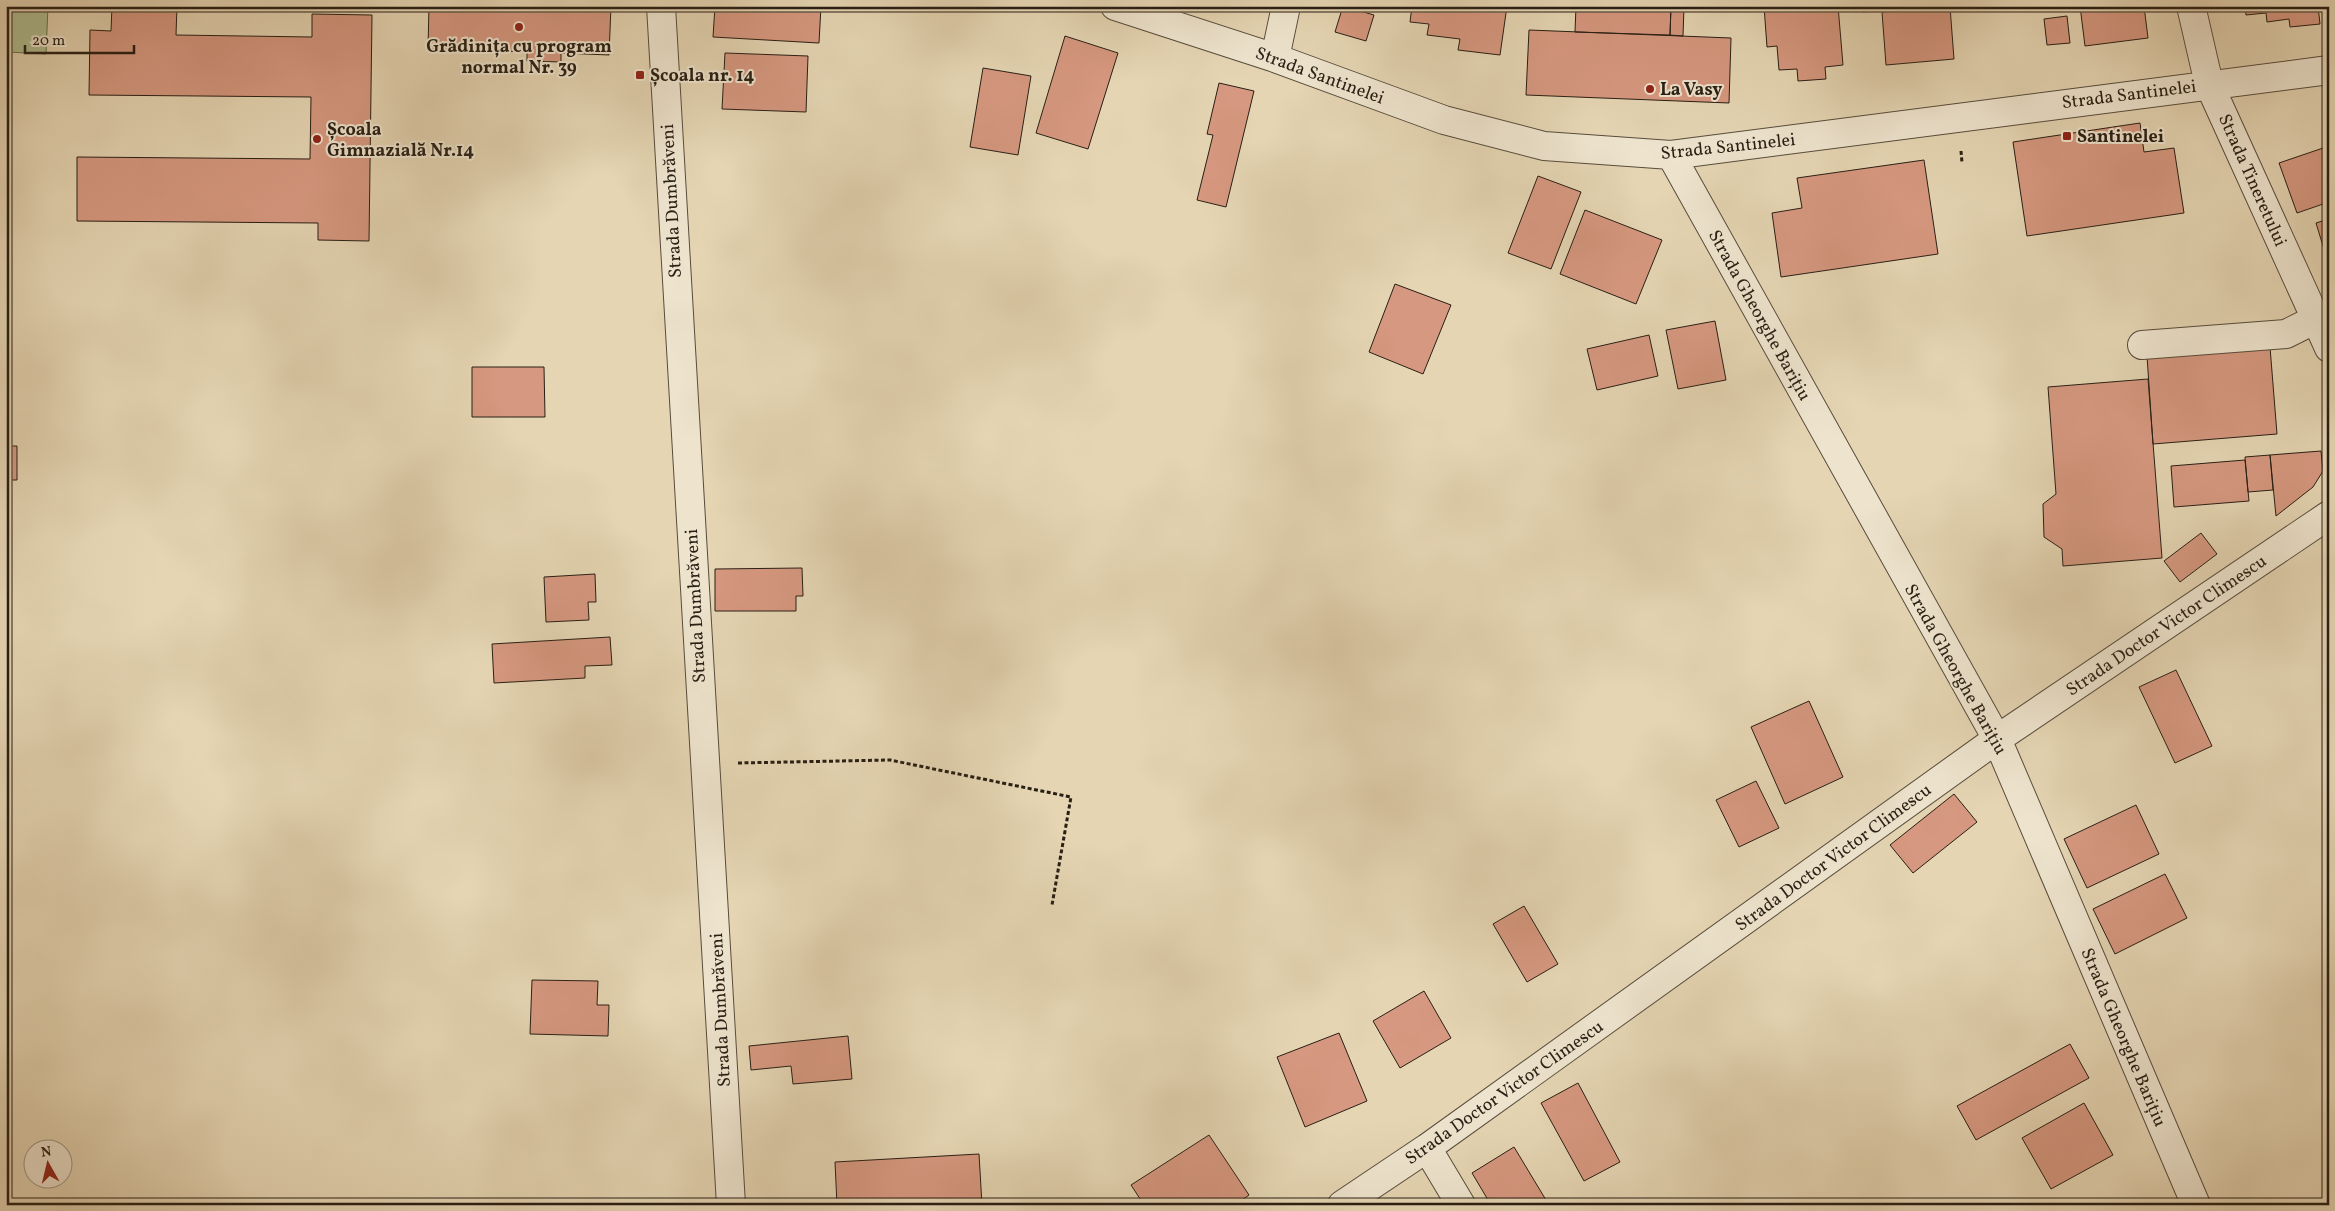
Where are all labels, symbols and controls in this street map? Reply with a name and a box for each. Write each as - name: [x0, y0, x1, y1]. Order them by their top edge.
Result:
- marker: Grădinița cu program normal Nr. 39: [513, 21, 525, 33]
- scale bar: [25, 22, 134, 54]
- text: 20 m: [32, 31, 65, 52]
- place label: Grădinița cu program normal Nr. 39: [426, 35, 612, 81]
- street label: Strada Santinelei: [1252, 41, 1387, 111]
- place label: Școala nr. 14: [650, 64, 755, 89]
- marker: Școala nr. 14: [634, 69, 646, 81]
- street label: Strada Santinelei: [2060, 75, 2198, 116]
- place label: La Vasy: [1660, 78, 1722, 103]
- marker: La Vasy: [1644, 83, 1656, 95]
- street label: Strada Tineretului: [2211, 110, 2292, 251]
- place label: Școala Gimnazială Nr.14: [327, 118, 474, 164]
- street label: Strada Dumbrăveni: [656, 123, 689, 279]
- place label: Santinelei: [2077, 125, 2164, 150]
- street label: Strada Santinelei: [1659, 128, 1797, 167]
- marker: Santinelei: [2061, 130, 2073, 142]
- marker: Școala Gimnazială Nr.14: [311, 133, 323, 145]
- street label: Strada Gheorghe Barițiu: [1701, 226, 1816, 406]
- street label: Strada Dumbrăveni: [680, 528, 713, 684]
- street label: Strada Doctor Victor Climescu: [2062, 550, 2272, 703]
- street label: Strada Gheorghe Barițiu: [1897, 580, 2012, 760]
- street label: Strada Doctor Victor Climescu: [1731, 778, 1937, 938]
- street label: Strada Dumbrăveni: [705, 932, 738, 1088]
- street label: Strada Gheorghe Barițiu: [2074, 944, 2172, 1131]
- street label: Strada Doctor Victor Climescu: [1401, 1015, 1609, 1172]
- north arrow: [22, 1138, 72, 1188]
- text: N: [40, 1142, 53, 1163]

